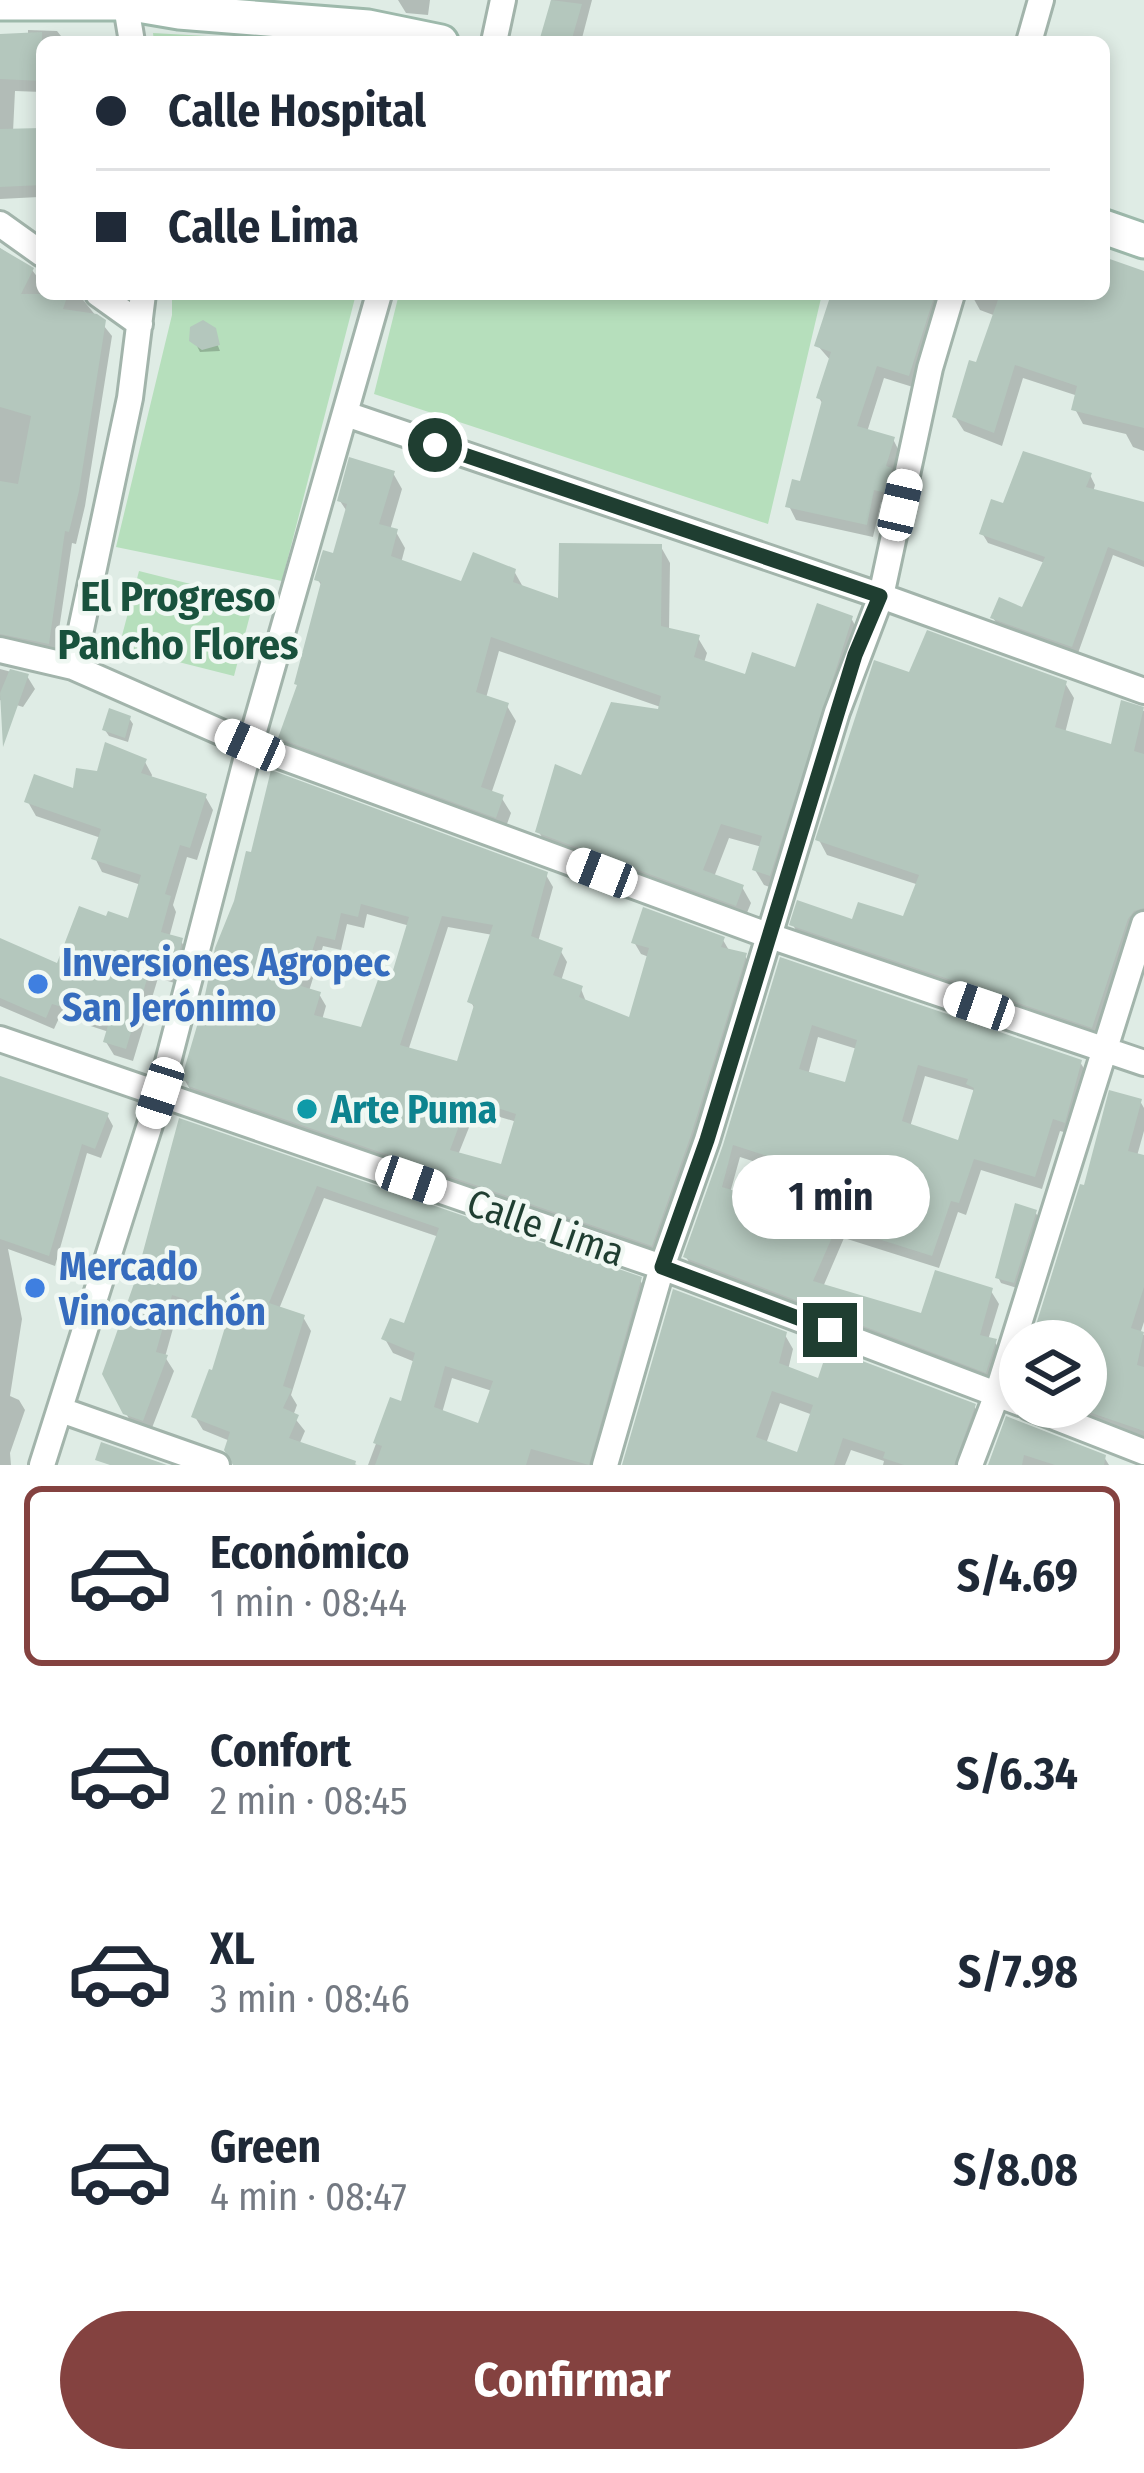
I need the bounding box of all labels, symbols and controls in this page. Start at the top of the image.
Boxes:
text: Calle Hospital [168,84,426,138]
text: Calle Lima [168,200,359,254]
route start [408,418,462,472]
car [874,466,926,544]
district label: El Progreso Pancho Flores [58,572,298,670]
car [210,714,290,776]
car [562,843,642,903]
place label: Inversiones Agropec San Jerónimo [62,940,390,1031]
marker: Inversiones Agropec San Jerónimo [25,971,51,997]
car [939,977,1019,1035]
car [132,1053,188,1133]
place label: Arte Puma [330,1087,497,1133]
marker: Arte Puma [294,1096,320,1122]
car [371,1151,451,1209]
callout: 1 min [731,1156,929,1240]
text: 1 min [789,1174,873,1220]
street label: Calle Lima [461,1180,630,1276]
place label: Mercado Vinocanchón [58,1244,266,1335]
marker: Mercado Vinocanchón [22,1275,48,1301]
route end [803,1303,857,1357]
map controls [999,1320,1107,1428]
button: layers [999,1320,1107,1428]
icon: car [66,1522,174,1630]
text: Económico [210,1526,410,1580]
text: S/4.69 [957,1549,1078,1603]
text: 1 min · 08:44 [210,1580,407,1626]
icon: car [66,1720,174,1828]
text: Confort [210,1724,351,1778]
text: S/6.34 [956,1747,1078,1801]
text: 2 min · 08:45 [210,1778,408,1824]
icon: car [66,1918,174,2026]
text: XL [210,1922,255,1976]
text: S/7.98 [958,1945,1078,1999]
text: 3 min · 08:46 [210,1976,410,2022]
icon: car [66,2116,174,2224]
text: Green [210,2120,321,2174]
text: S/8.08 [953,2143,1078,2197]
text: 4 min · 08:47 [210,2174,407,2220]
button: Confirmar [60,2311,1084,2449]

